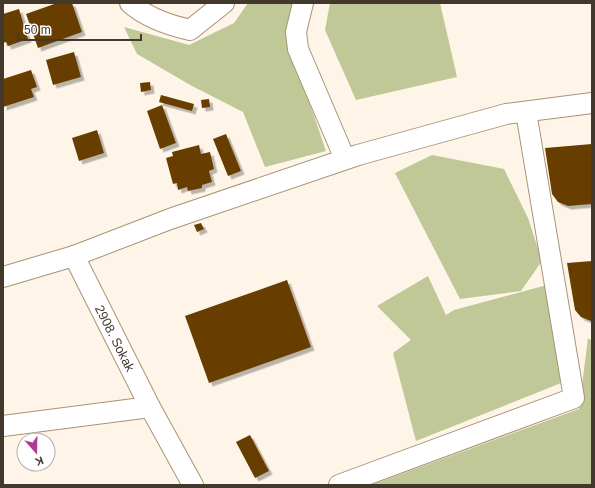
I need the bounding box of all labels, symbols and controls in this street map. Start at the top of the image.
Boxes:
scale bar [18,16,141,42]
text: 50 m [24,23,51,37]
street label: 2908. Sokak [92,302,139,374]
north arrow [16,432,56,472]
text: K [34,454,45,468]

